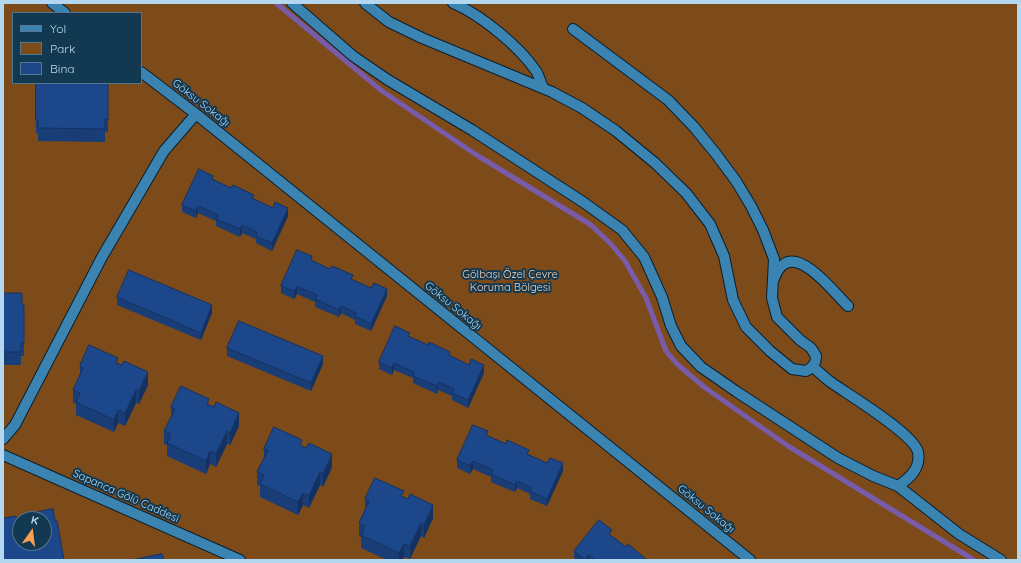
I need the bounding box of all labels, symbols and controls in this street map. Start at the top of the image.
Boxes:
legend [12,12,142,84]
text: Yol [50,21,66,36]
text: Park [50,41,75,56]
text: Bina [50,61,75,76]
street label: Göksu Sokağı [170,77,232,129]
park label: Gölbaşı Özel Çevre Koruma Bölgesi [462,268,558,294]
street label: Göksu Sokağı [422,279,484,333]
street label: Sapanca Gölü Caddesi [71,467,181,525]
street label: Göksu Sokağı [675,482,737,536]
north arrow [12,511,52,551]
text: K [29,513,40,528]

